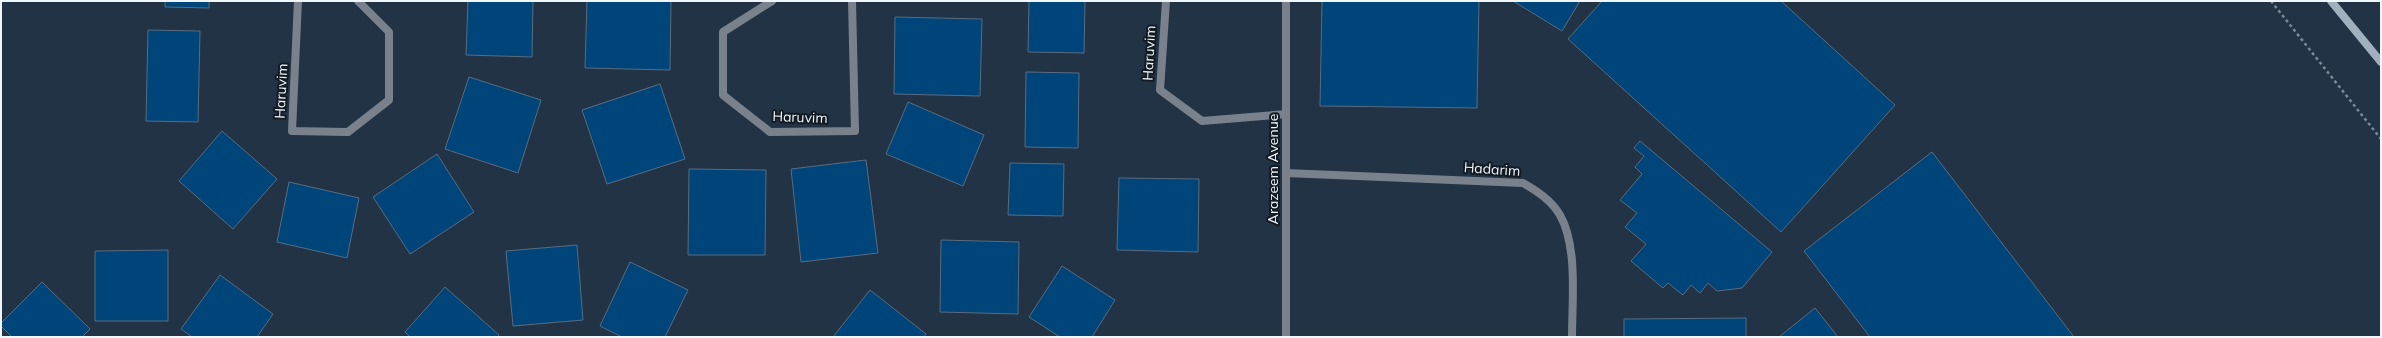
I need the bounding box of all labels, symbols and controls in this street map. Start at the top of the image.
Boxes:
street label: Haruvim [1139,25,1159,81]
street label: Haruvim [271,63,291,119]
street label: Haruvim [772,107,828,127]
street label: Arazeem Avenue [1264,114,1282,224]
street label: Hadarim [1463,158,1521,180]

